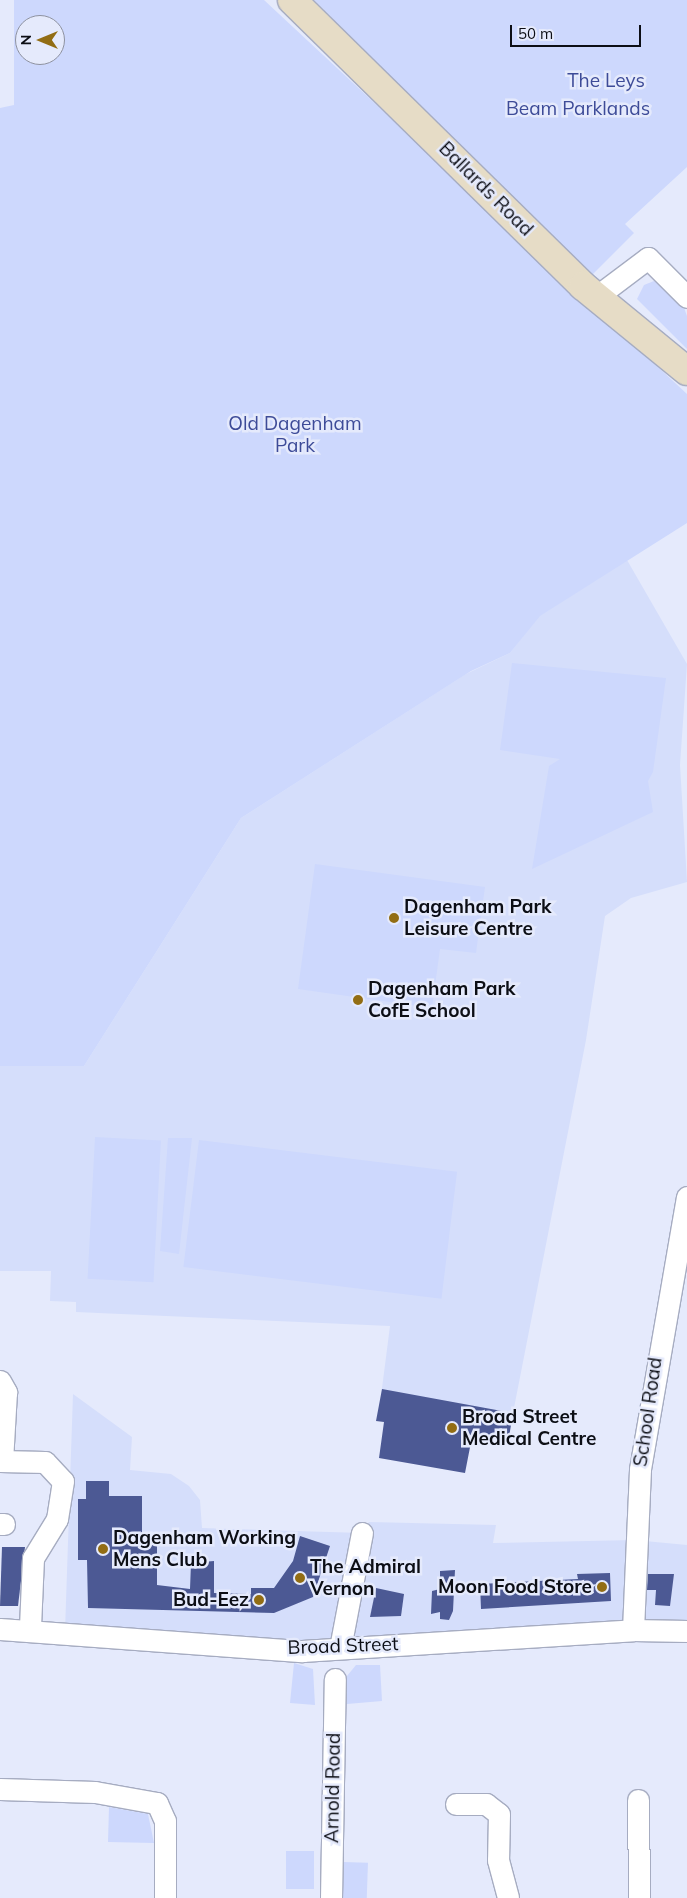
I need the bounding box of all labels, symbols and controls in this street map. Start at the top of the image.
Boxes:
north arrow [15,15,65,65]
scale bar [512,15,643,47]
text: 50 m [518,24,553,43]
text: N [17,35,35,45]
park label: The Leys [567,70,645,92]
park label: Beam Parklands [506,98,650,120]
street label: Ballards Road [434,137,538,241]
park label: Old Dagenham Park [228,413,362,457]
place label: Dagenham Park Leisure Centre [404,896,551,940]
marker: Dagenham Park Leisure Centre [388,912,400,924]
place label: Dagenham Park CofE School [368,978,515,1022]
marker: Dagenham Park CofE School [352,994,364,1006]
street label: School Road [629,1356,667,1468]
place label: Broad Street Medical Centre [462,1406,596,1450]
marker: Broad Street Medical Centre [446,1422,458,1434]
place label: Dagenham Working Mens Club [113,1527,296,1571]
marker: Dagenham Working Mens Club [97,1543,109,1555]
place label: The Admiral Vernon [310,1556,421,1600]
marker: The Admiral Vernon [294,1572,306,1584]
place label: Moon Food Store [438,1576,592,1598]
marker: Moon Food Store [596,1581,608,1593]
place label: Bud-Eez [173,1589,249,1611]
marker: Bud-Eez [253,1594,265,1606]
street label: Broad Street [287,1633,399,1659]
street label: Arnold Road [321,1733,345,1843]

